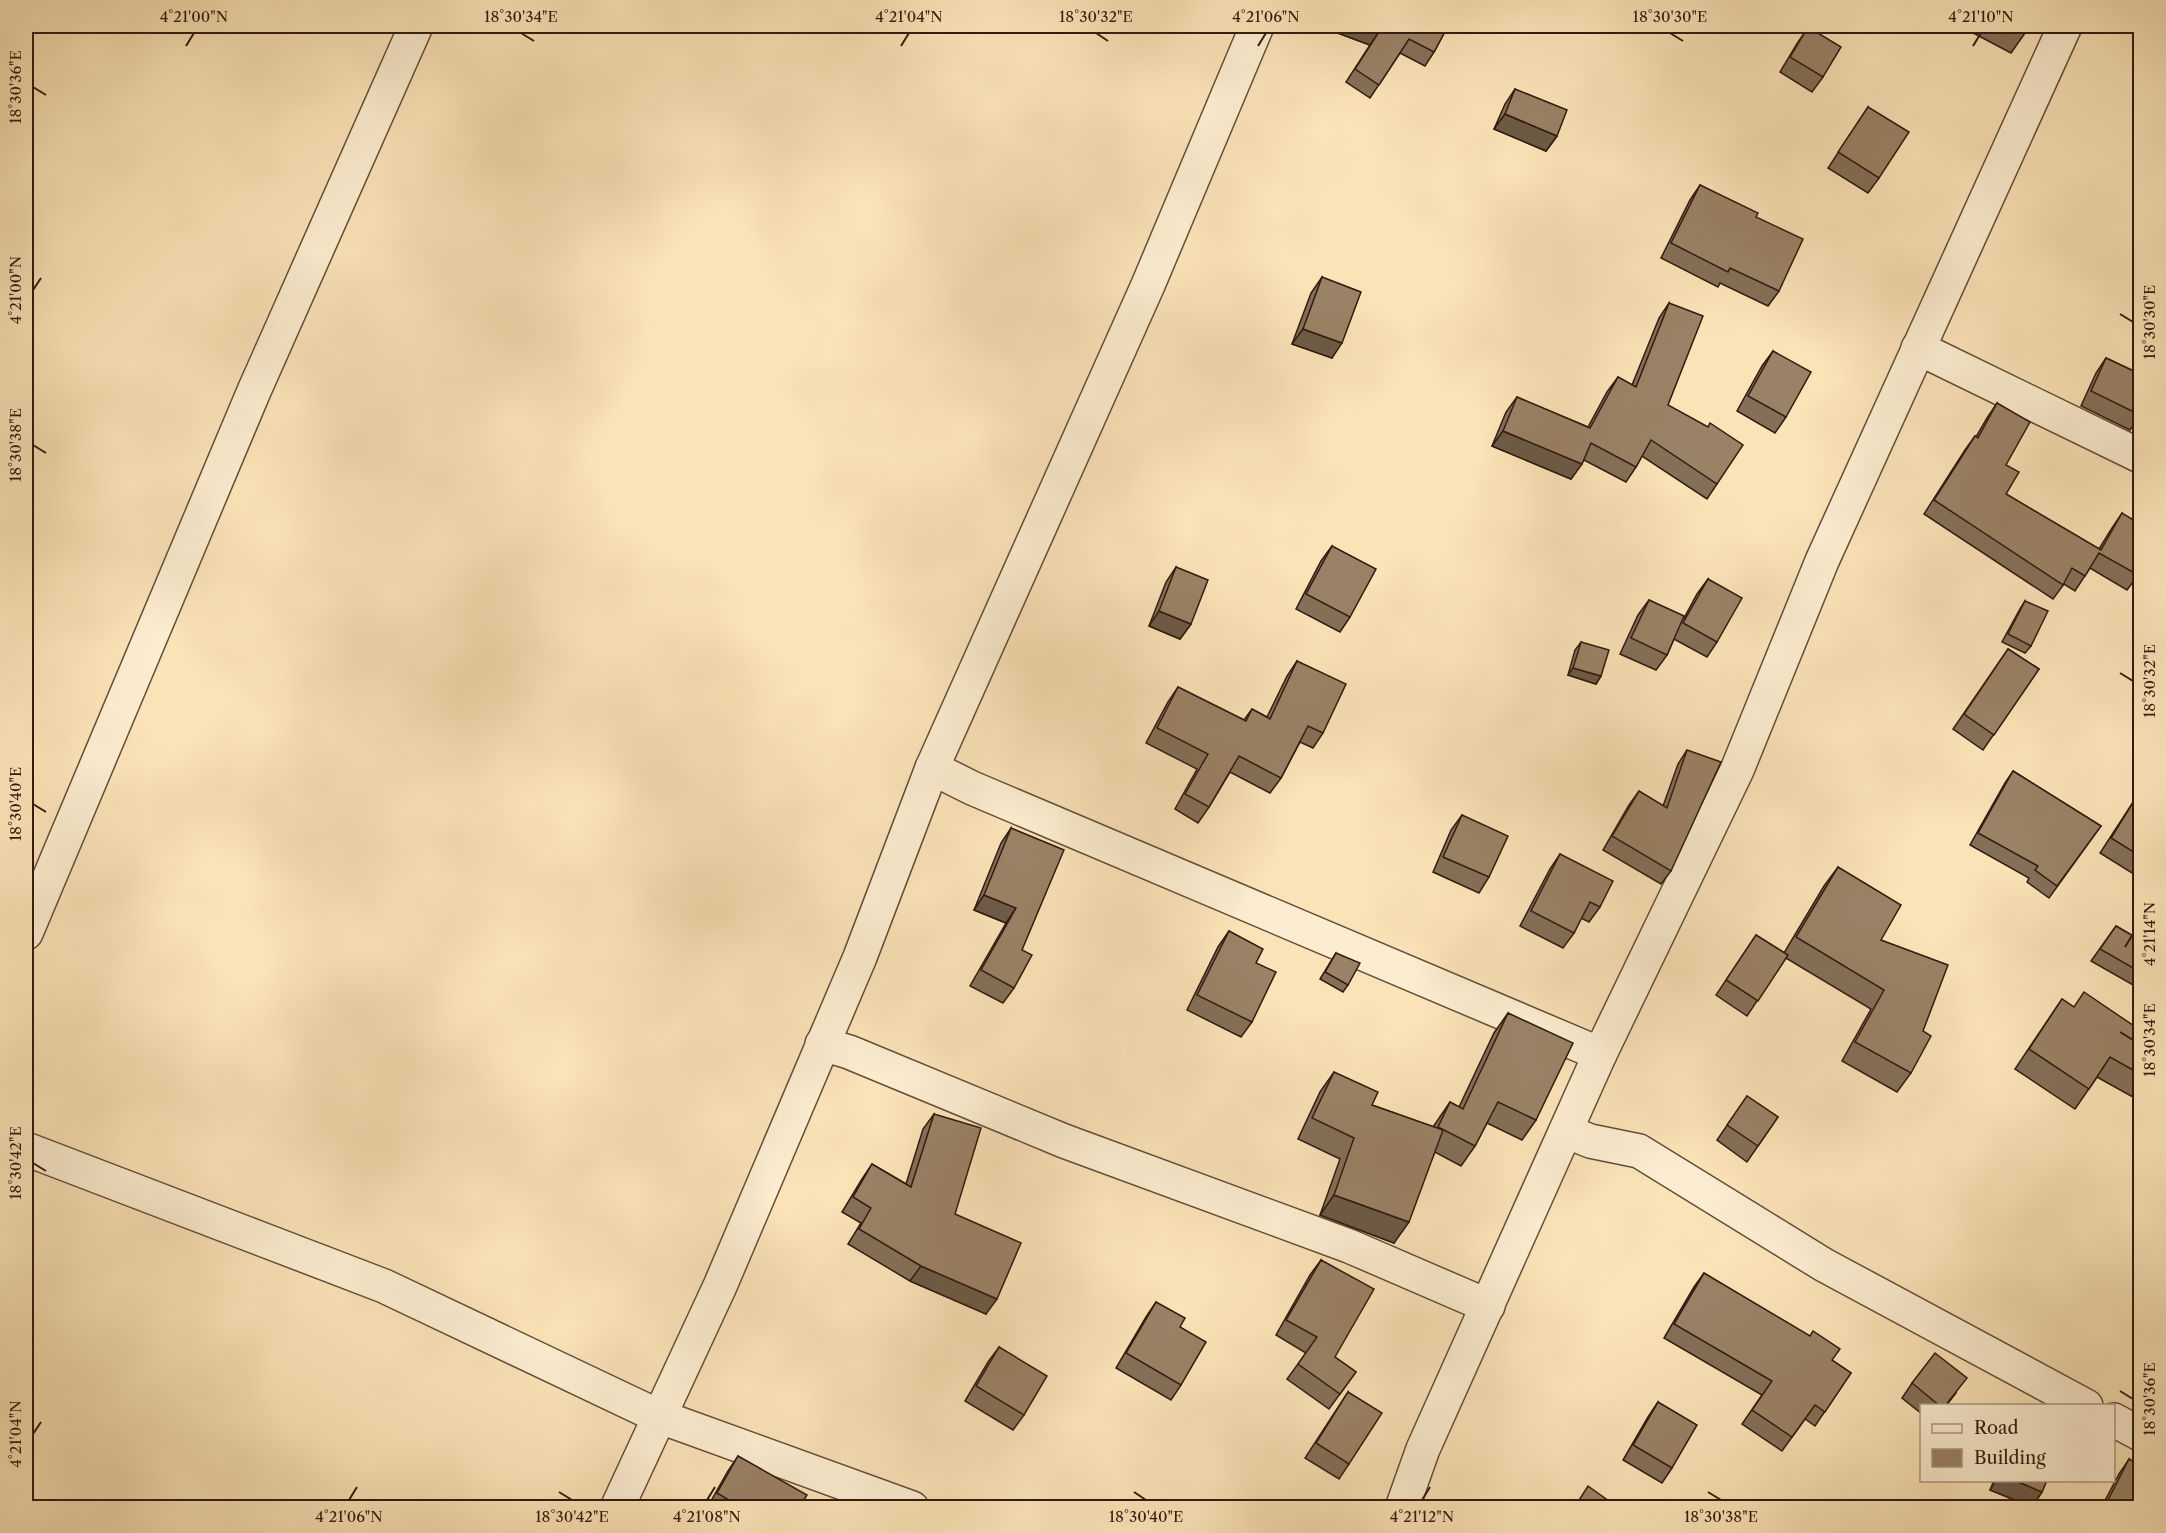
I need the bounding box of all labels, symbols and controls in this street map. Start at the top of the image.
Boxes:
text: 4°21'00"N [160,7,228,26]
text: 18°30'34"E [484,7,558,26]
text: 4°21'04"N [875,7,943,26]
text: 18°30'32"E [1059,7,1133,26]
text: 4°21'06"N [1232,7,1300,26]
text: 18°30'30"E [1633,7,1707,26]
text: 4°21'10"N [1948,7,2014,26]
text: 18°30'36"E [6,50,25,124]
text: 4°21'00"N [6,256,25,324]
text: 18°30'30"E [2140,285,2159,359]
text: 18°30'38"E [6,408,25,482]
text: 18°30'32"E [2140,644,2159,718]
text: 18°30'40"E [6,767,25,841]
text: 4°21'14"N [2140,902,2159,966]
text: 18°30'34"E [2140,1003,2159,1077]
text: 18°30'42"E [6,1126,25,1200]
text: 18°30'36"E [2140,1362,2159,1436]
text: 4°21'04"N [6,1400,25,1468]
legend [1920,1404,2115,1482]
text: Road [1974,1417,2019,1439]
text: Building [1974,1447,2046,1469]
text: 4°21'06"N [315,1507,383,1526]
text: 18°30'42"E [535,1507,609,1526]
text: 4°21'08"N [673,1507,741,1526]
text: 18°30'40"E [1109,1507,1183,1526]
text: 4°21'12"N [1390,1507,1454,1526]
text: 18°30'38"E [1684,1507,1758,1526]

